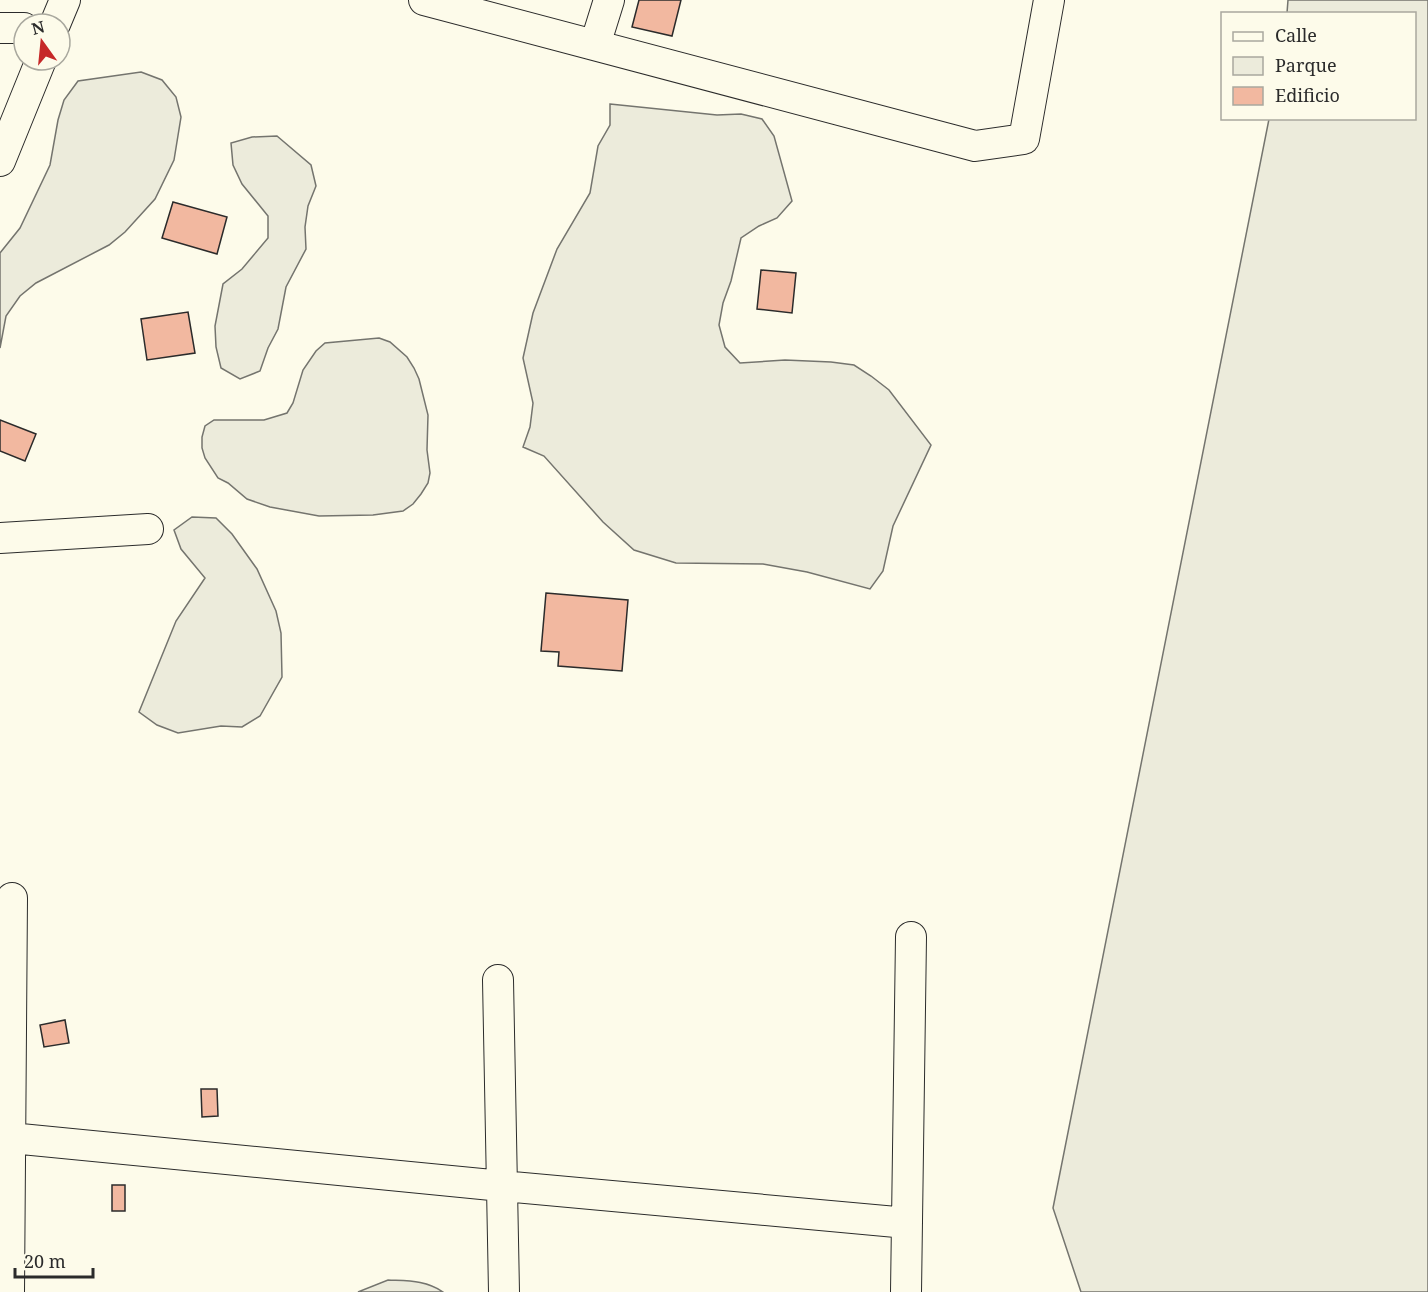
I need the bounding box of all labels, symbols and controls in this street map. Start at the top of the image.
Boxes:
north arrow [12,12,72,72]
legend [1221,12,1416,120]
text: N [29,15,47,40]
text: Calle [1275,23,1317,47]
text: Parque [1275,53,1337,77]
text: Edificio [1275,83,1340,107]
scale bar [15,1241,93,1279]
text: 20 m [24,1249,66,1273]

